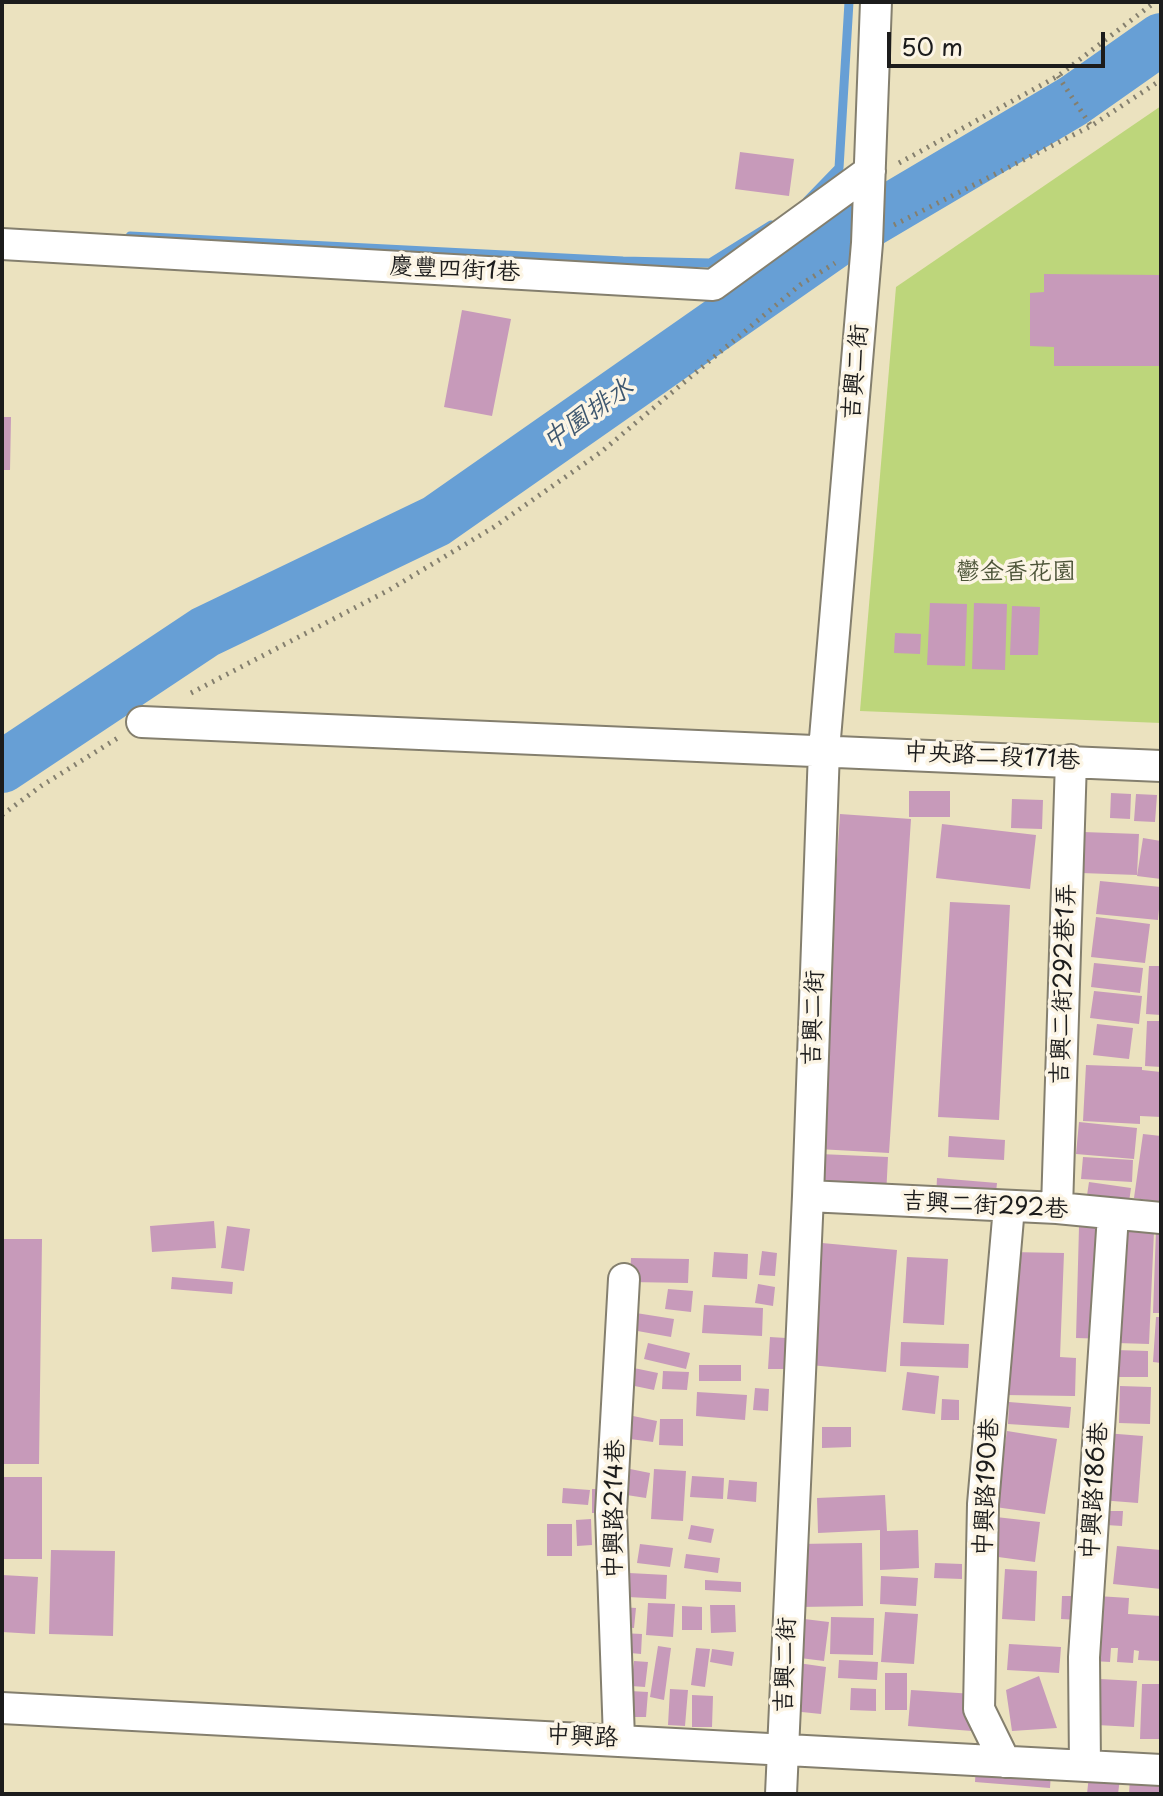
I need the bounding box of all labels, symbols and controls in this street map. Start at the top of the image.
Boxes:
scale bar [891,16,1109,66]
text: 50 m [901,28,963,64]
street label: 慶豐四街1巷 [389,252,521,288]
street label: 吉興二街 [837,323,875,421]
water label: 中園排水 [536,372,640,458]
park label: 鬱金香花園 [956,558,1076,586]
street label: 中央路二段171巷 [903,738,1081,776]
street label: 吉興二街292巷1弄 [1046,883,1082,1085]
street label: 吉興二街 [798,970,830,1066]
street label: 吉興二街292巷 [901,1187,1069,1225]
street label: 中興路190巷 [969,1417,1005,1557]
street label: 中興路186巷 [1076,1421,1114,1561]
street label: 中興路214巷 [599,1439,631,1579]
street label: 吉興二街 [770,1617,802,1713]
street label: 中興路 [545,1721,619,1753]

